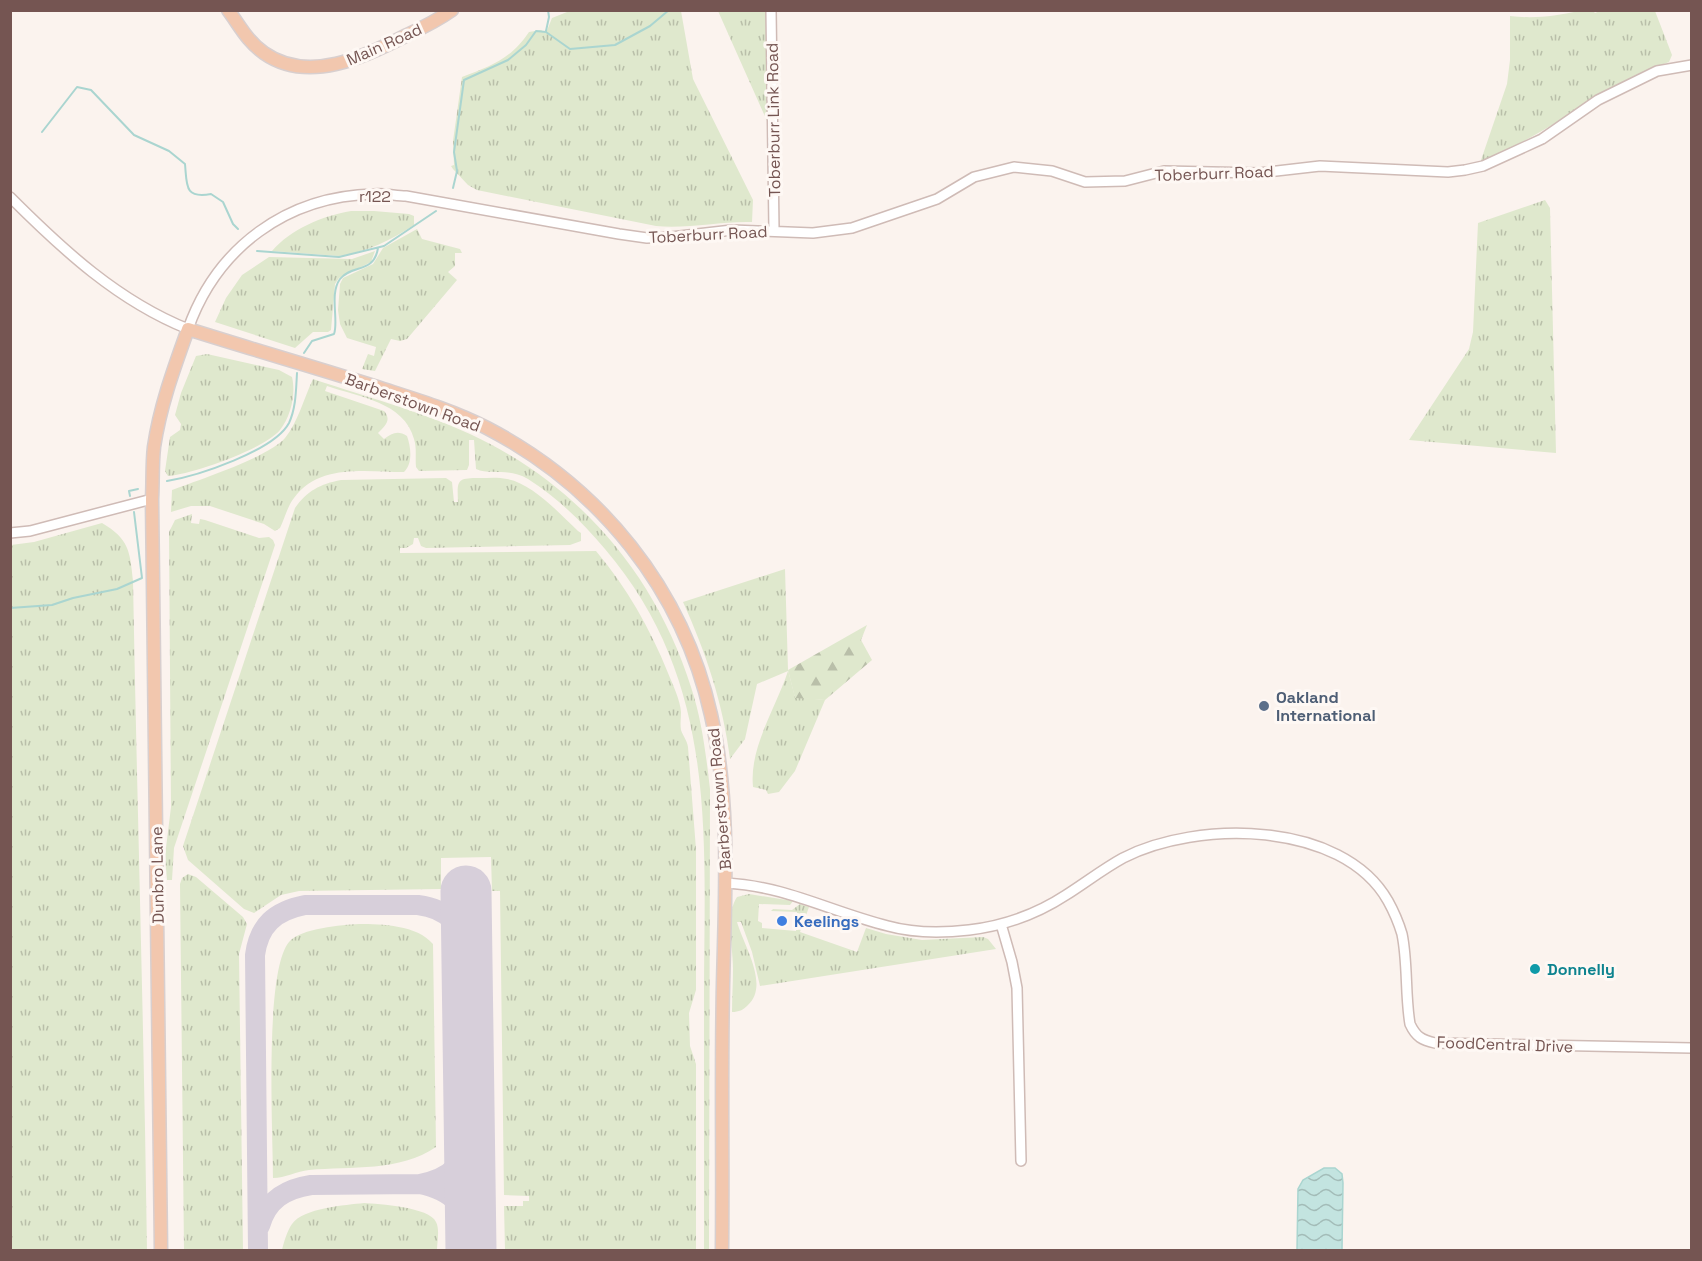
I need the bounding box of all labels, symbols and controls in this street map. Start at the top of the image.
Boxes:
street label: Main Road [343,19,425,70]
street label: Toberburr Link Road [762,43,785,197]
street label: Toberburr Road [1154,161,1274,186]
street label: r122 [359,186,391,207]
street label: Toberburr Road [648,221,768,248]
street label: Barberstown Road [342,368,483,437]
place label: Oakland International [1276,687,1376,726]
marker: Oakland International [1257,699,1271,713]
street label: Barberstown Road [703,727,736,871]
street label: Dunbro Lane [146,826,169,924]
place label: Keelings [794,911,859,932]
marker: Keelings [775,914,789,928]
place label: Donnelly [1547,959,1615,980]
marker: Donnelly [1528,962,1542,976]
street label: FoodCentral Drive [1436,1032,1574,1057]

